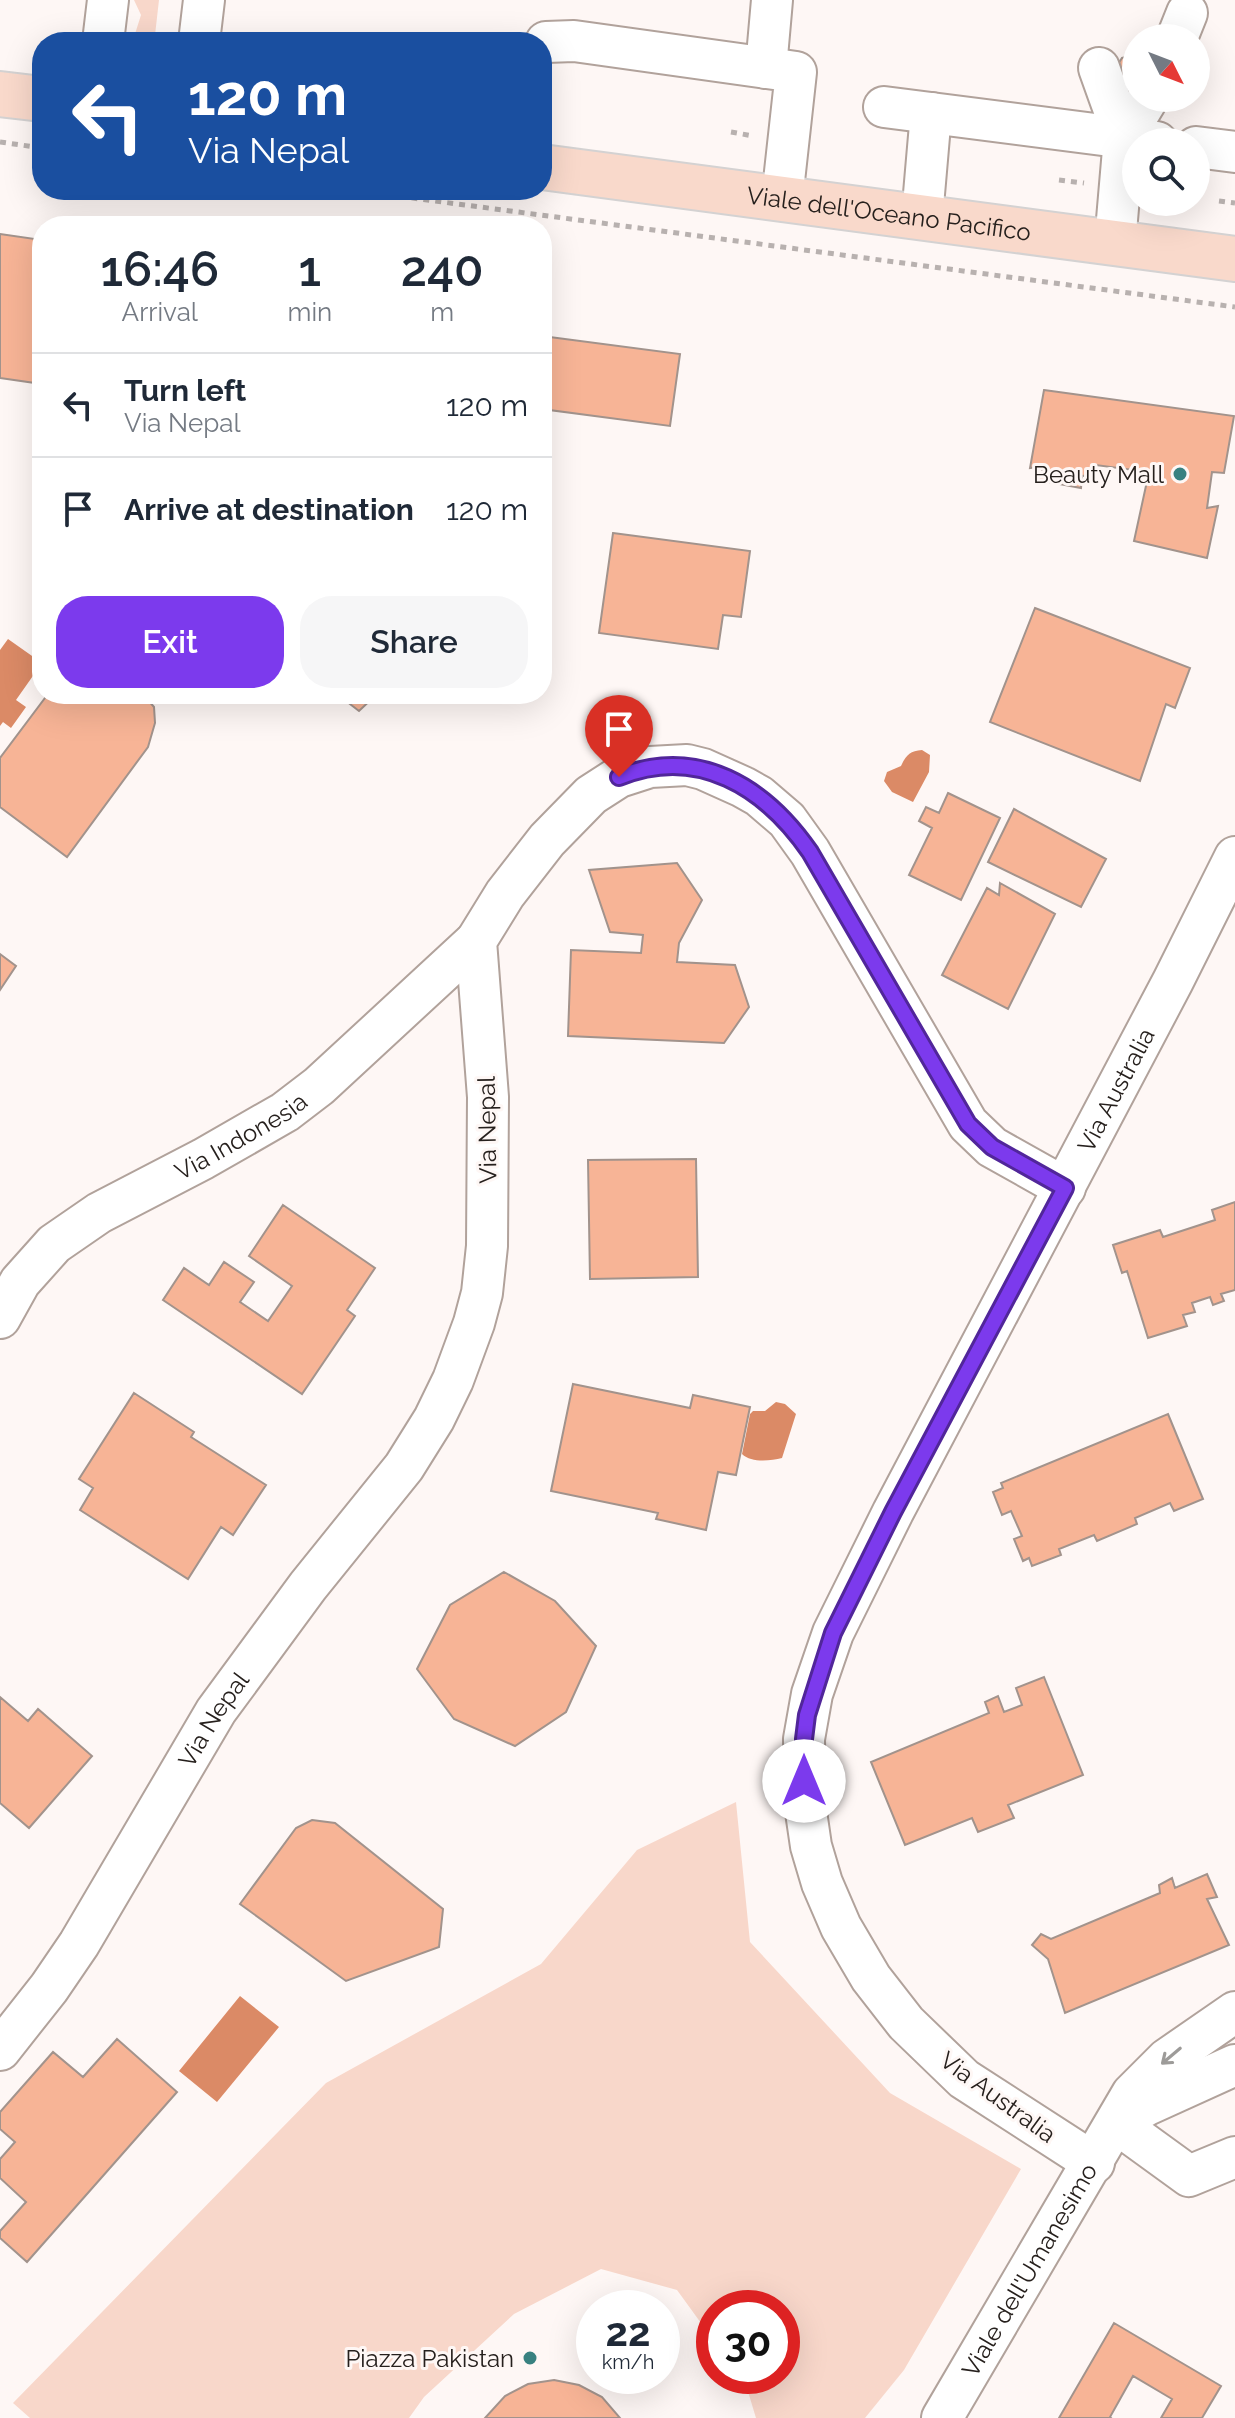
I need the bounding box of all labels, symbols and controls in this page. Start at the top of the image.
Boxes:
north arrow [1122,24,1210,112]
map controls [1122,24,1210,216]
text: 120 m [188,62,347,128]
icon: left [56,64,160,168]
button: search [1122,128,1210,216]
text: Via Nepal [188,129,349,171]
street label: Viale dell'Oceano Pacifico [745,180,1033,246]
text: 16:46 [100,241,219,297]
text: 1 [299,241,321,297]
text: 240 [401,241,484,297]
text: Arrival [122,297,198,327]
text: min [288,297,332,327]
text: m [430,297,454,327]
text: Turn left [124,373,246,408]
icon: left [56,383,100,427]
text: 120 m [446,388,528,423]
text: Via Nepal [124,408,241,438]
place label: Beauty Mall [1033,460,1164,489]
marker: Beauty Mall [1171,465,1189,483]
icon: arrive [56,487,100,531]
text: Arrive at destination [124,492,414,527]
text: 120 m [446,492,528,527]
button: Exit [56,596,284,688]
button: Share [300,596,528,688]
pin [585,695,653,777]
icon: arrive [597,707,641,751]
street label: Via Australia [1071,1023,1160,1157]
street label: Via Nepal [472,1076,502,1184]
street label: Via Indonesia [170,1086,312,1186]
street label: Via Nepal [172,1666,255,1772]
position arrow [762,1739,846,1823]
street label: Via Australia [934,2045,1062,2149]
one-way arrow [1161,2047,1182,2065]
street label: Viale dell'Umanesimo [955,2158,1103,2381]
speed limit sign: 30 [696,2290,800,2394]
text: 22 [605,2308,651,2355]
place label: Piazza Pakistan [345,2344,514,2373]
marker: Piazza Pakistan [521,2349,539,2367]
text: km/h [602,2350,654,2374]

